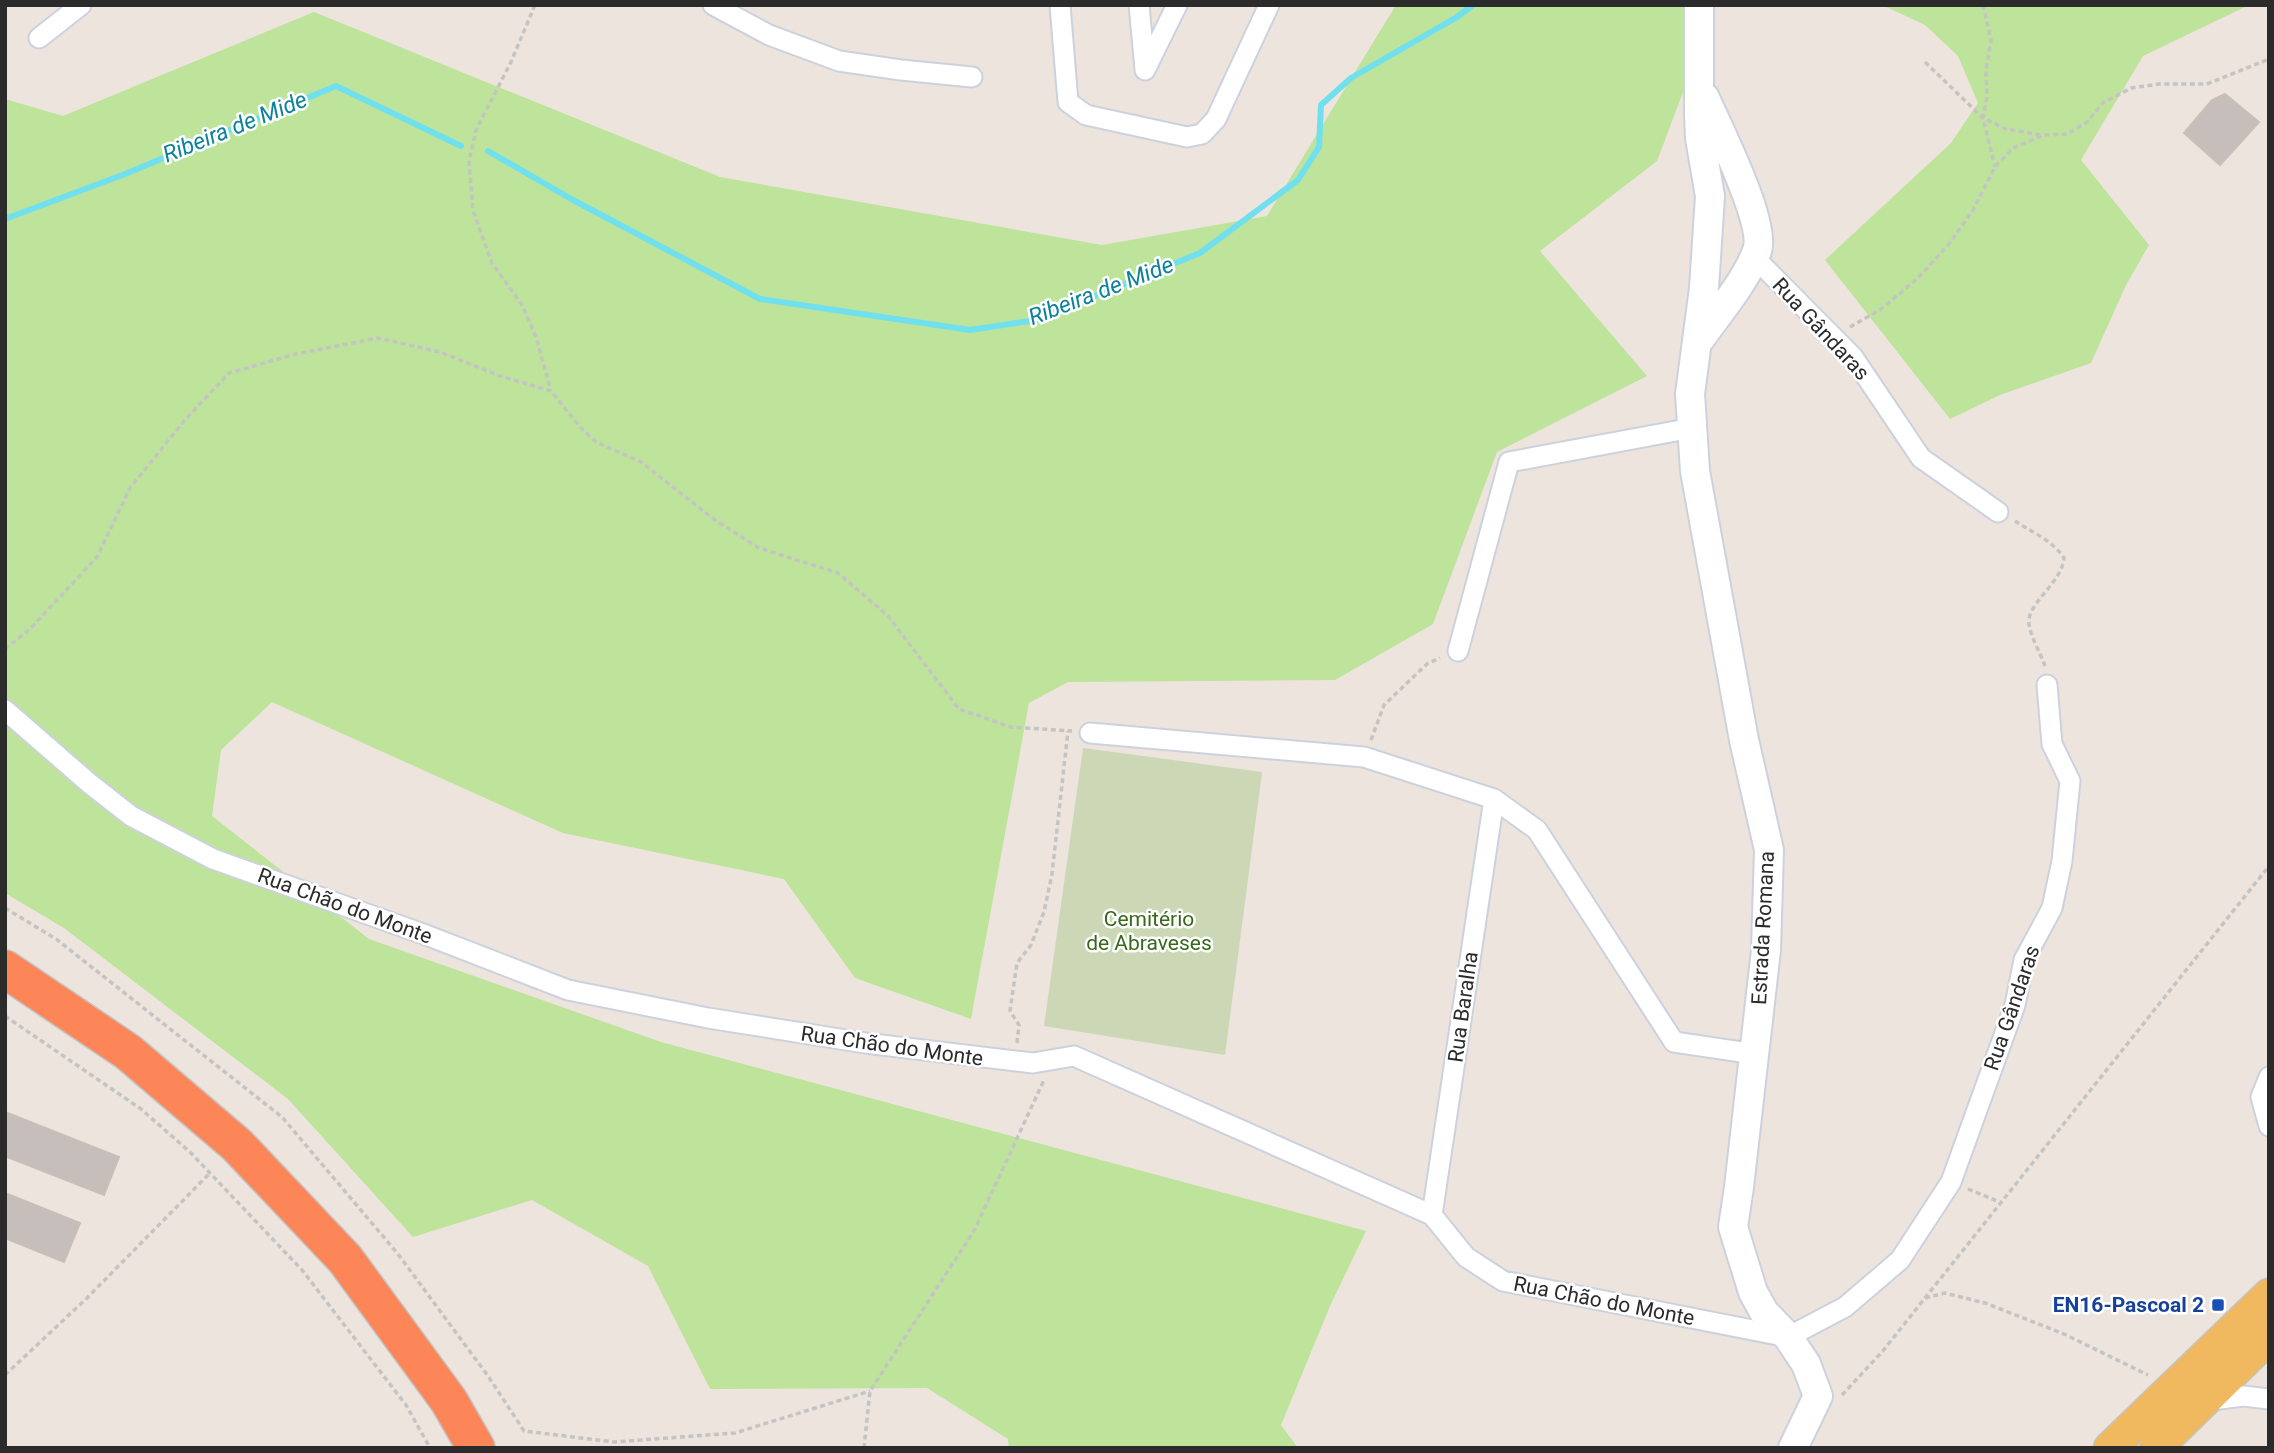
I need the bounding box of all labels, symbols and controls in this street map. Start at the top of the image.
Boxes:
water label: Ribeira de Mide [159,86,311,168]
water label: Ribeira de Mide [1025,251,1178,331]
street label: Rua Gândaras [1768,273,1874,385]
street label: Estrada Romana [1747,850,1779,1006]
street label: Rua Chão do Monte [254,863,436,949]
park label: Cemitério de Abraveses [1086,907,1212,955]
street label: Rua Gândaras [1979,942,2045,1074]
street label: Rua Baralha [1443,950,1483,1064]
street label: Rua Chão do Monte [799,1021,985,1071]
street label: Rua Chão do Monte [1511,1272,1697,1330]
place label: EN16-Pascoal 2 [2053,1293,2204,1317]
marker: EN16-Pascoal 2 [2210,1297,2226,1313]

